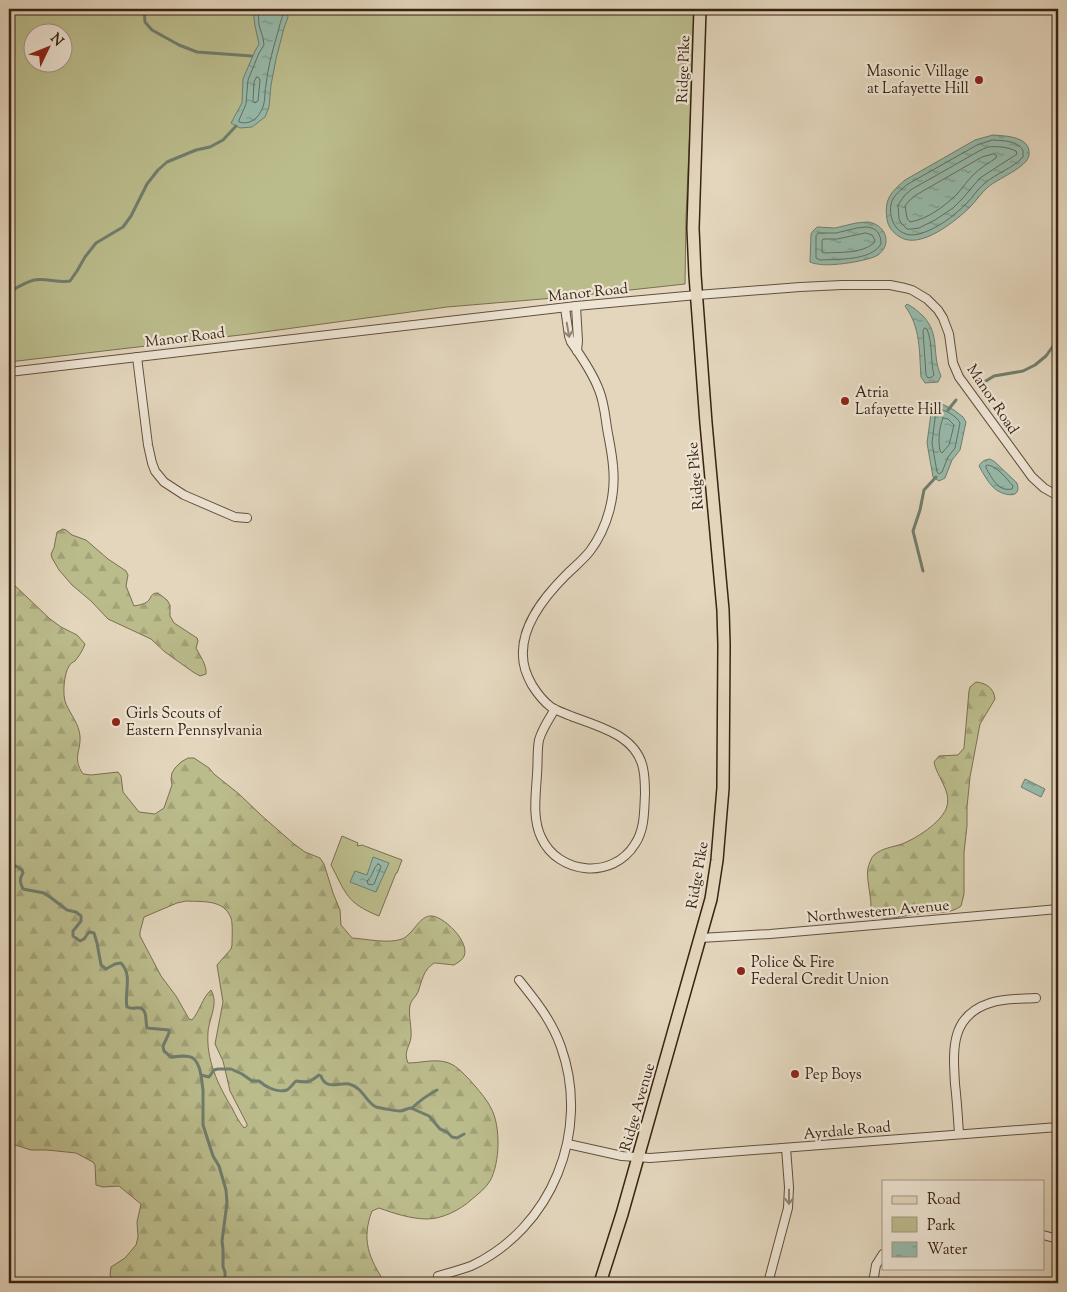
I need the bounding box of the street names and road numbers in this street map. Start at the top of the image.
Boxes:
street label: Ridge Pike [673,35,696,103]
street label: Manor Road [547,279,630,308]
street label: Manor Road [144,323,227,354]
street label: Manor Road [961,361,1023,439]
street label: Ridge Pike [683,441,710,511]
street label: Ridge Pike [682,840,715,911]
street label: Northwestern Avenue [806,896,950,929]
street label: Ridge Avenue [616,1061,661,1154]
street label: Ayrdale Road [802,1117,892,1146]

